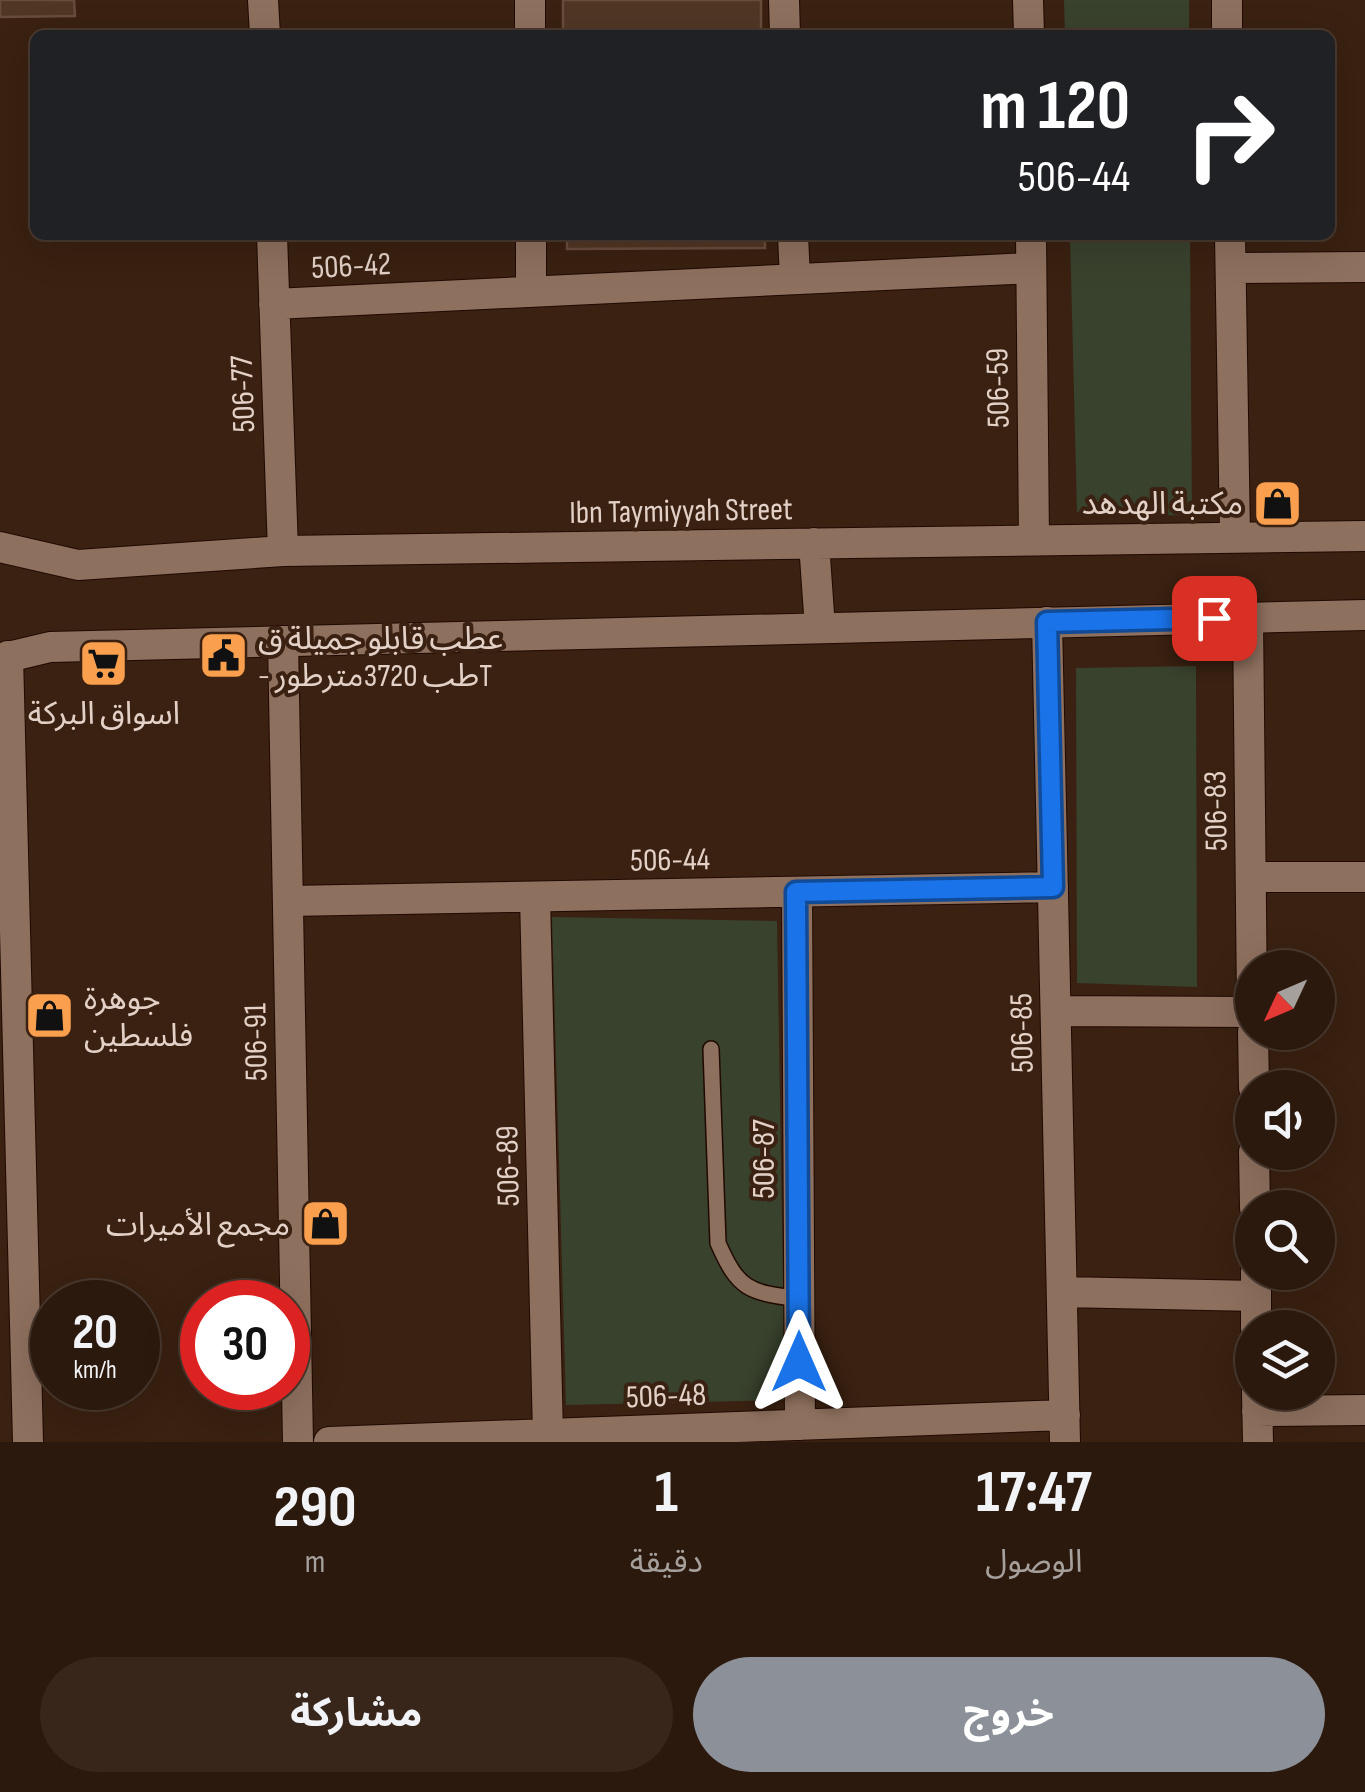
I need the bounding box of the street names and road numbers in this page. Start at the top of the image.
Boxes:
street label: 506-42 [310,245,392,288]
street label: 506-59 [978,348,1019,428]
street label: 506-77 [223,354,264,433]
street label: Ibn Taymiyyah Street [569,490,793,533]
street label: 506-83 [1196,770,1237,851]
street label: 506-44 [630,840,710,881]
street label: 506-85 [1002,993,1043,1073]
street label: 506-91 [236,1002,277,1081]
street label: 506-87 [745,1119,784,1199]
street label: 506-89 [488,1125,529,1207]
street label: 506-48 [625,1376,707,1417]

